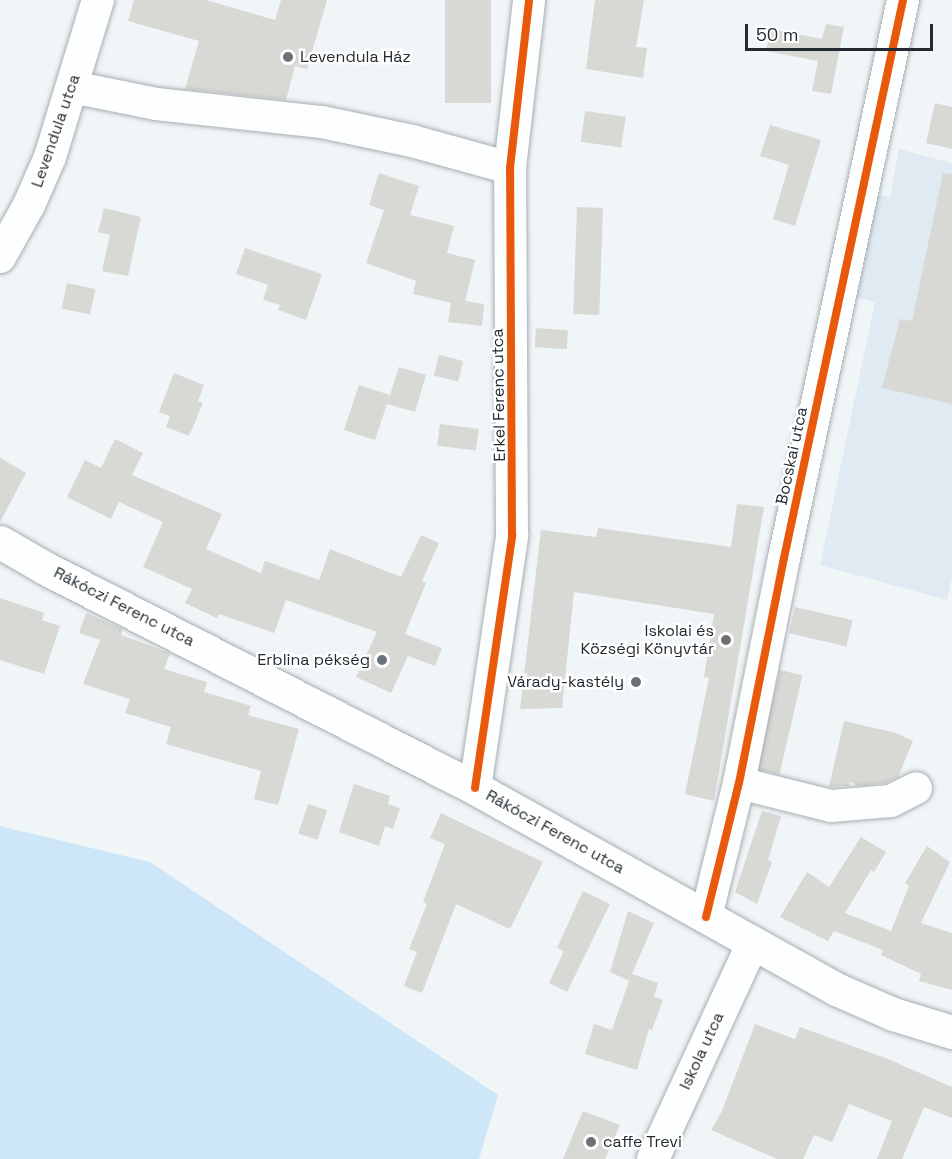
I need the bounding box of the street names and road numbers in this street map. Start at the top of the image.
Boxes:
street label: Levendula utca [28,72,84,190]
street label: Erkel Ferenc utca [488,328,510,462]
street label: Bocskai utca [772,405,812,507]
street label: Rákóczi Ferenc utca [50,563,198,651]
street label: Rákóczi Ferenc utca [482,786,628,878]
street label: Iskola utca [676,1009,728,1093]

